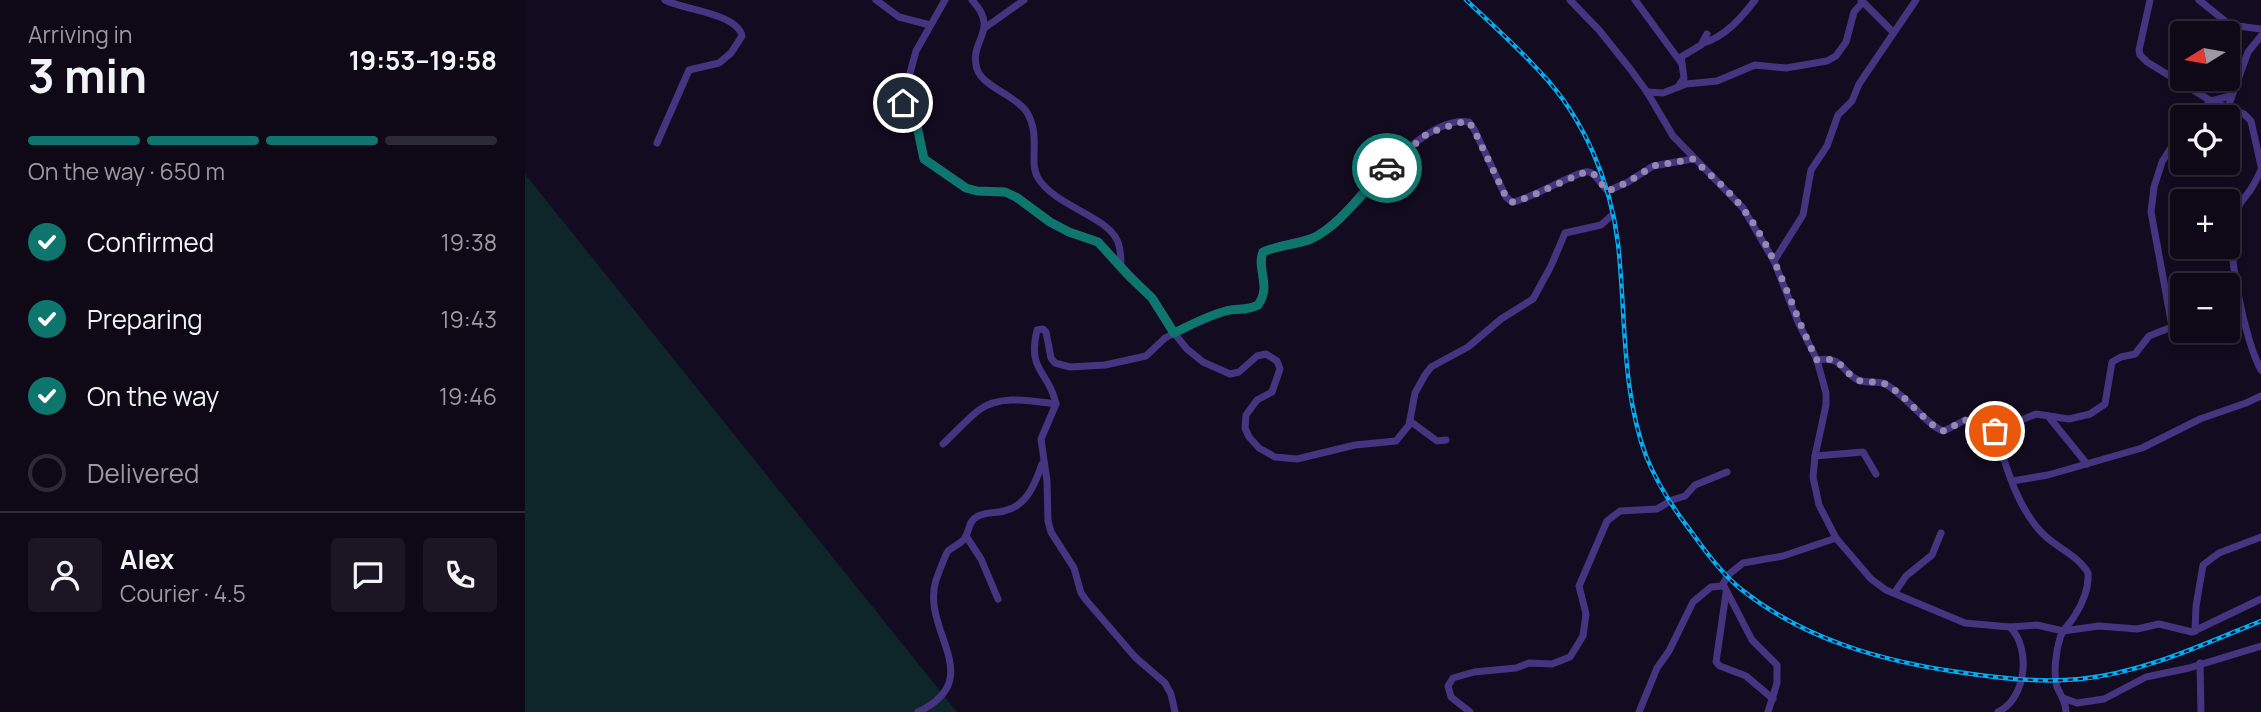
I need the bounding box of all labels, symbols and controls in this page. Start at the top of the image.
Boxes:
text: Arriving in [28,18,133,50]
north arrow [2170,21,2240,91]
map controls [2170,21,2240,343]
text: 19:53–19:58 [349,42,497,78]
text: 3 min [28,44,147,107]
pin [873,73,933,133]
icon: home [884,84,922,122]
button: locate [2170,105,2240,175]
courier [1352,133,1422,203]
icon: car [1368,149,1406,187]
text: On the way · 650 m [28,155,225,187]
button: + [2170,189,2240,259]
icon: check [28,223,66,261]
text: Confirmed [87,224,214,260]
text: 19:38 [441,226,497,258]
button: − [2170,273,2240,343]
icon: check [28,300,66,338]
text: Preparing [87,301,203,337]
text: 19:43 [441,303,497,335]
icon: check [28,377,66,415]
text: On the way [87,378,219,414]
text: 19:46 [439,380,497,412]
pin [1965,401,2025,461]
icon: bag [1976,412,2014,450]
text: Delivered [87,455,199,491]
button: person [28,538,102,612]
button: chat [331,538,405,612]
button: phone [423,538,497,612]
text: Alex [120,541,174,577]
text: Courier · 4.5 [120,577,246,609]

